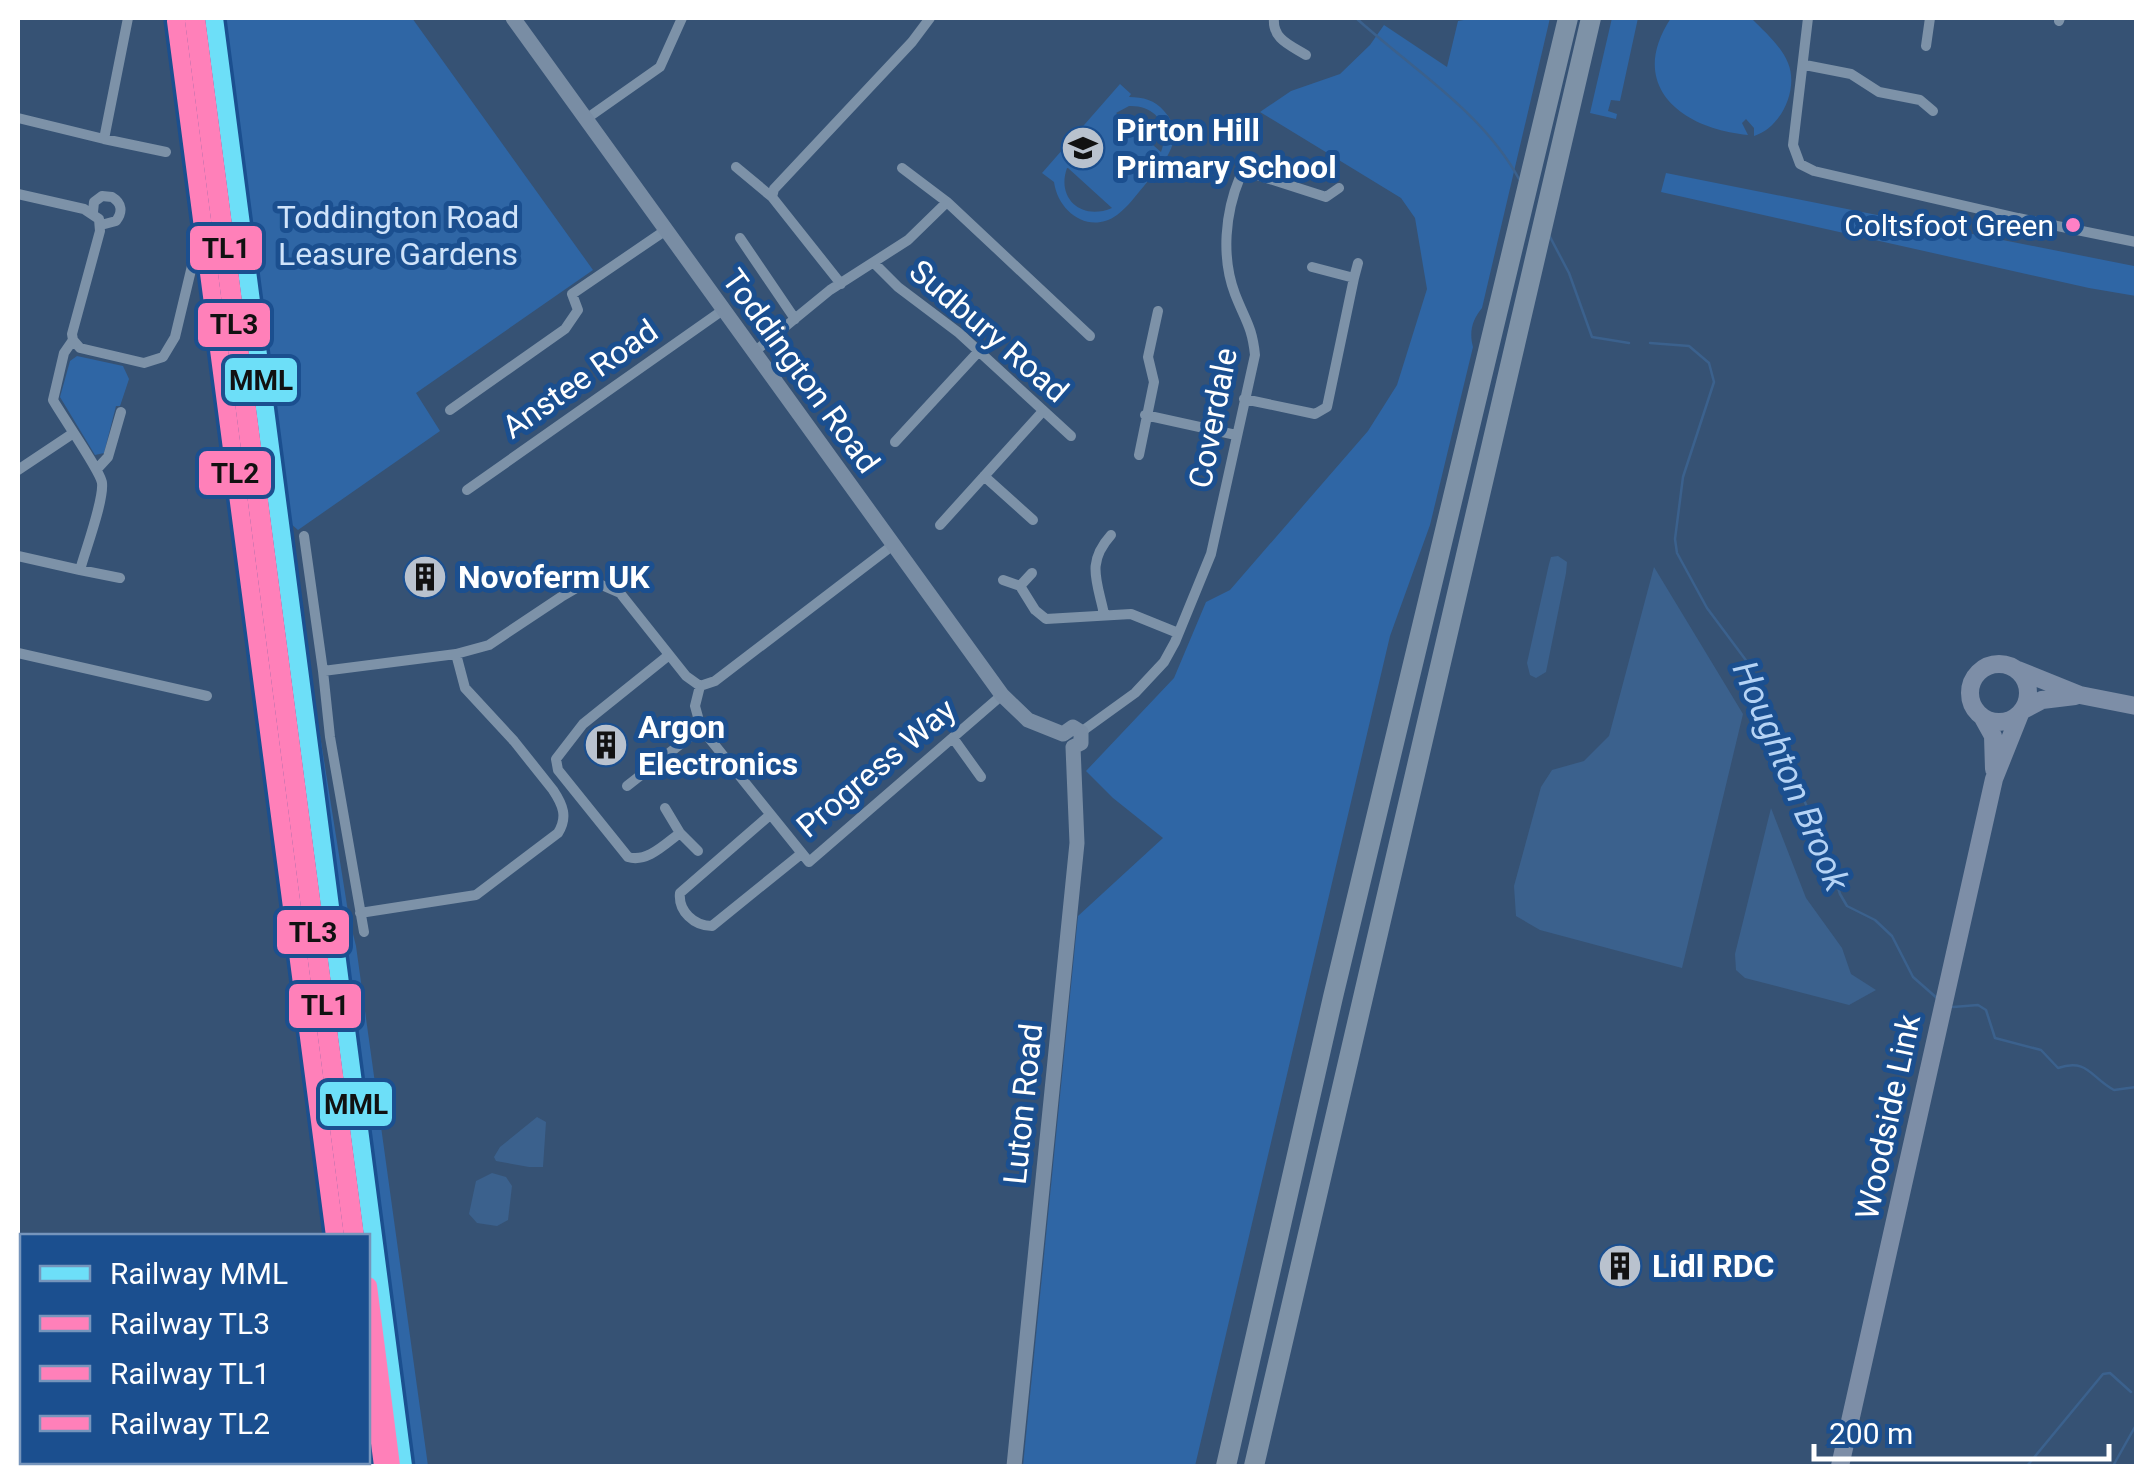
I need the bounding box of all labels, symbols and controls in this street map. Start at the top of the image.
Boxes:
place label: Pirton Hill Primary School [1116,111,1337,186]
school or university icon: Pirton Hill Primary School [1060,125,1106,171]
park label: Toddington Road Leasure Gardens [277,198,519,273]
place label: Coltsfoot Green [1844,208,2054,243]
marker: Coltsfoot Green [2063,215,2083,235]
line badge: TL1 [188,224,264,272]
text: TL1 [202,232,250,265]
street label: Sudbury Road [902,252,1076,410]
street label: Toddington Road [714,262,888,480]
line badge: TL3 [196,301,272,349]
text: TL3 [210,308,258,341]
street label: Anstee Road [495,312,665,446]
street label: Coverdale [1181,345,1245,491]
line badge: MML [223,356,299,404]
text: MML [229,364,293,397]
line badge: TL2 [197,449,273,497]
text: TL2 [211,457,259,490]
building icon: Novoferm UK [402,554,448,600]
place label: Novoferm UK [458,558,650,596]
water label: Houghton Brook [1724,655,1858,898]
street label: Progress Way [789,691,963,845]
place label: Argon Electronics [638,708,798,783]
building icon: Argon Electronics [583,722,629,768]
line badge: TL3 [275,908,351,956]
text: TL3 [289,916,337,949]
line badge: TL1 [287,982,363,1030]
text: TL1 [301,989,349,1022]
street label: Woodside Link [1848,1010,1928,1223]
street label: Luton Road [996,1022,1050,1186]
line badge: MML [318,1080,394,1128]
text: MML [324,1088,388,1121]
legend [20,1234,370,1464]
building icon: Lidl RDC [1597,1243,1643,1289]
place label: Lidl RDC [1652,1247,1774,1285]
text: Railway MML [110,1256,288,1291]
text: Railway TL3 [110,1306,270,1341]
text: Railway TL1 [110,1356,270,1391]
scale bar [1814,1399,2109,1461]
text: Railway TL2 [110,1406,270,1441]
text: 200 m [1829,1416,1913,1451]

